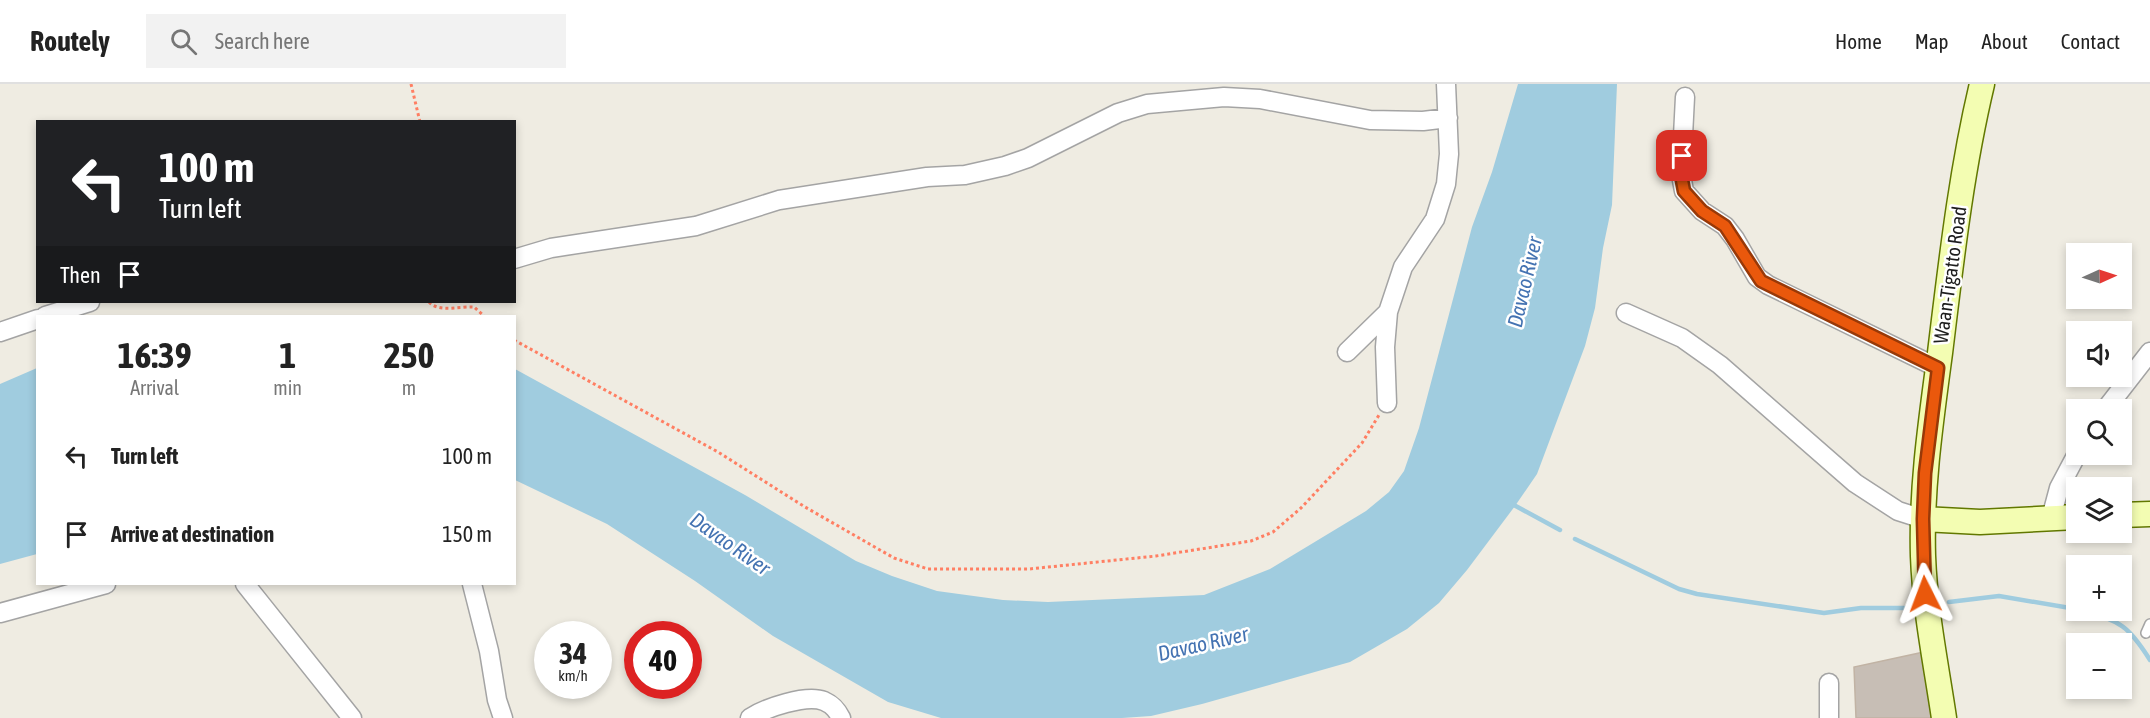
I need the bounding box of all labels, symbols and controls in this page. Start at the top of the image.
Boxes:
search box [146,14,566,68]
text: Routely [30,25,110,57]
icon: search [167,25,200,58]
text: Search here [215,28,310,54]
text: Home [1835,29,1882,53]
text: Map [1915,29,1949,53]
text: About [1982,29,2028,53]
text: Contact [2061,29,2120,53]
pin [1656,130,1707,181]
icon: arrive [1665,139,1698,172]
text: 100 m [159,143,254,191]
icon: left [60,144,138,222]
text: Turn left [159,193,242,224]
street label: Waan-Tigatto Road [1928,205,1971,345]
water label: Davao River [1502,233,1546,329]
north arrow [2066,243,2132,309]
map controls [2066,243,2132,699]
icon: arrive [113,258,146,291]
text: Then [60,262,101,288]
button: sound [2066,321,2132,387]
text: 16:39 [118,334,192,376]
text: 1 [279,334,296,376]
text: 250 [384,334,434,376]
text: Arrival [130,376,179,399]
text: min [273,376,302,399]
text: m [402,376,416,399]
button: search [2066,399,2132,465]
icon: left [60,440,93,473]
text: Turn left [111,443,178,469]
text: 100 m [442,443,492,469]
button: layers [2066,477,2132,543]
water label: Davao River [686,507,776,580]
icon: arrive [60,518,93,551]
text: Arrive at destination [111,521,274,547]
text: 150 m [442,521,492,547]
button: + [2066,555,2132,621]
position arrow [1893,562,1957,626]
speed limit sign: 40 [624,621,702,699]
water label: Davao River [1155,621,1251,665]
button: − [2066,633,2132,699]
text: 34 [559,636,587,670]
text: km/h [558,667,588,684]

